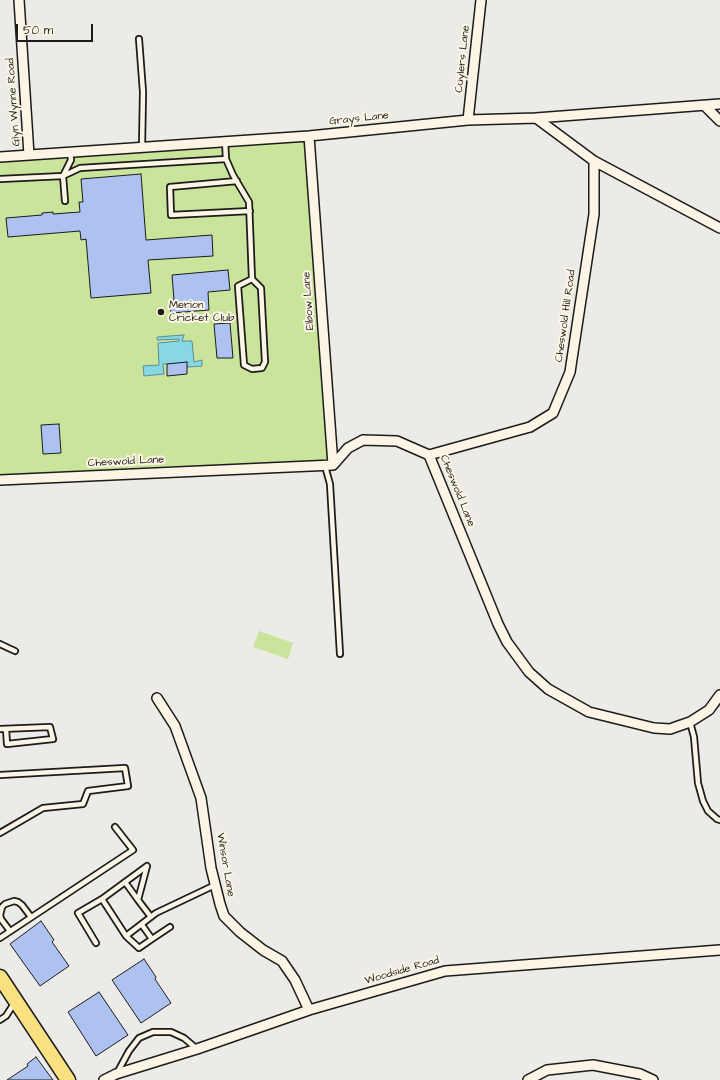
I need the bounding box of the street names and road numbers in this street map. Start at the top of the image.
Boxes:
street label: Cuylers Lane [453,25,473,93]
street label: Glyn Wynne Road [4,58,24,146]
street label: Grays Lane [329,109,389,129]
street label: Cheswold Hill Road [553,269,579,363]
street label: Elbow Lane [300,271,318,331]
street label: Cheswold Lane [88,453,164,471]
street label: Cheswold Lane [437,453,477,529]
street label: Winsor Lane [213,832,237,898]
street label: Woodside Road [363,954,441,988]

